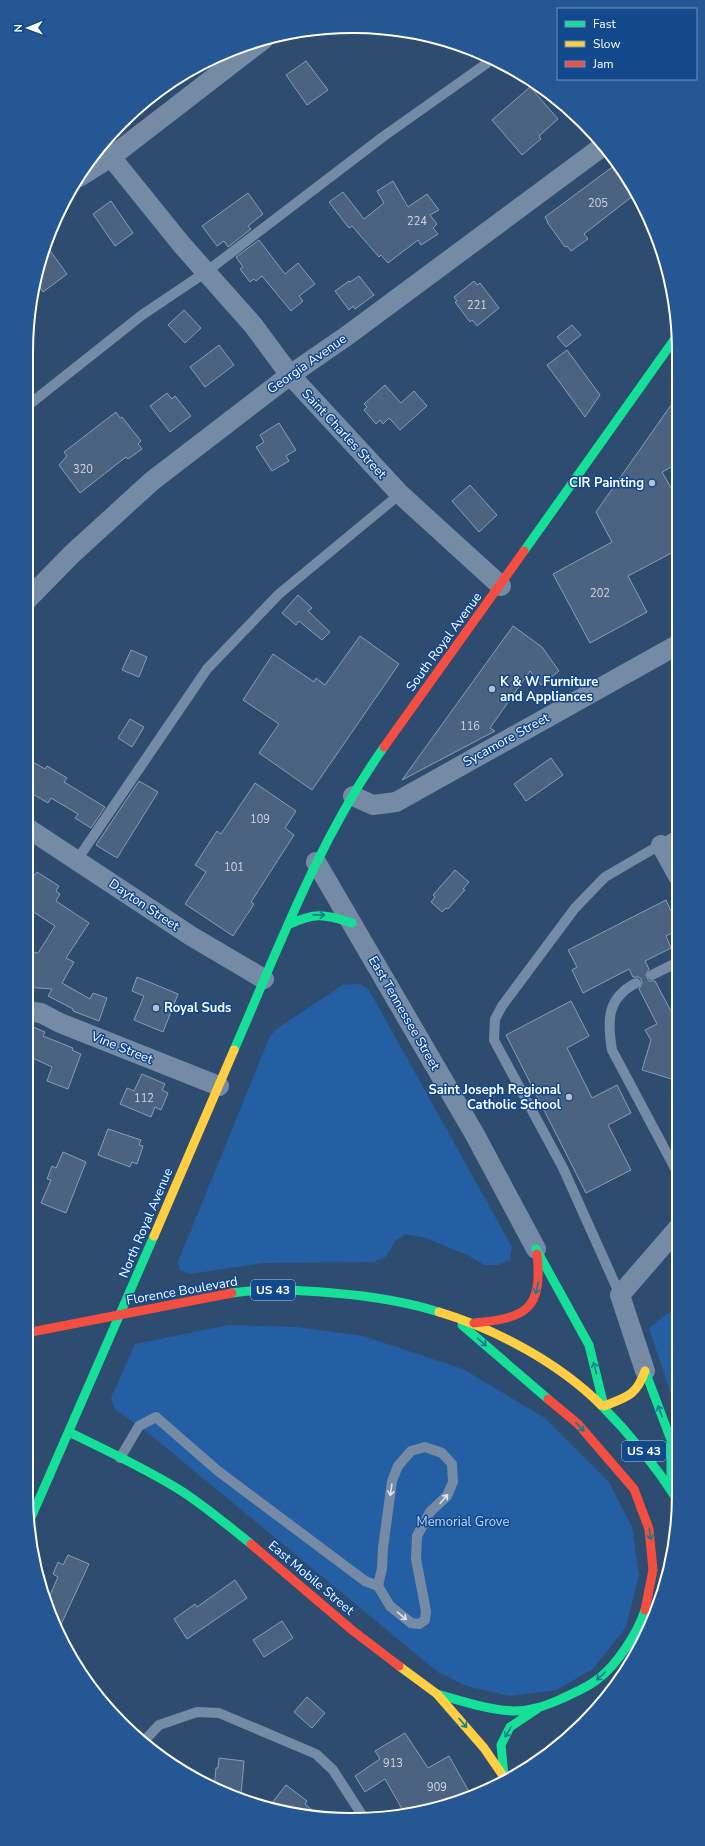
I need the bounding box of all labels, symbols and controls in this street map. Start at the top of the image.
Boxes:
north arrow [8,8,48,48]
legend [557,8,697,80]
text: Fast [593,16,616,32]
text: N [11,24,26,32]
text: Slow [593,36,621,52]
text: Jam [592,56,614,72]
house number: 205 [588,196,608,211]
house number: 224 [407,214,427,229]
house number: 221 [467,298,487,313]
street label: Georgia Avenue [264,330,350,398]
street label: Saint Charles Street [298,385,391,483]
house number: 320 [73,462,93,477]
place label: CIR Painting [569,474,644,492]
marker: CIR Painting [647,478,657,488]
house number: 202 [590,586,610,601]
street label: South Royal Avenue [402,589,486,695]
place label: K & W Furniture and Appliances [500,673,598,706]
marker: K & W Furniture and Appliances [487,684,497,694]
street label: Sycamore Street [460,709,553,771]
house number: 116 [460,719,480,734]
house number: 109 [250,812,270,827]
house number: 101 [224,860,244,875]
street label: Dayton Street [105,875,183,935]
one-way arrow [312,912,325,919]
street label: East Tennessee Street [364,953,444,1074]
place label: Royal Suds [164,999,231,1017]
marker: Royal Suds [151,1003,161,1013]
street label: Vine Street [88,1027,156,1069]
place label: Saint Joseph Regional Catholic School [429,1081,562,1114]
house number: 112 [134,1091,154,1106]
marker: Saint Joseph Regional Catholic School [564,1092,574,1102]
street label: North Royal Avenue [115,1165,177,1281]
street label: Florence Boulevard [125,1272,239,1310]
road number: US 43 [251,1280,295,1300]
one-way arrow [533,1281,541,1294]
one-way arrow [477,1337,487,1346]
one-way arrow [591,1362,598,1375]
one-way arrow [656,1405,663,1417]
one-way arrow [575,1422,584,1432]
road number: US 43 [622,1441,666,1461]
one-way arrow [387,1483,395,1496]
one-way arrow [439,1493,448,1504]
park label: Memorial Grove [417,1513,509,1531]
one-way arrow [646,1527,654,1540]
street label: East Mobile Street [264,1537,358,1620]
one-way arrow [397,1611,408,1620]
one-way arrow [596,1671,606,1681]
one-way arrow [459,1717,468,1728]
one-way arrow [503,1726,511,1738]
house number: 913 [383,1756,403,1771]
house number: 909 [427,1780,447,1795]

